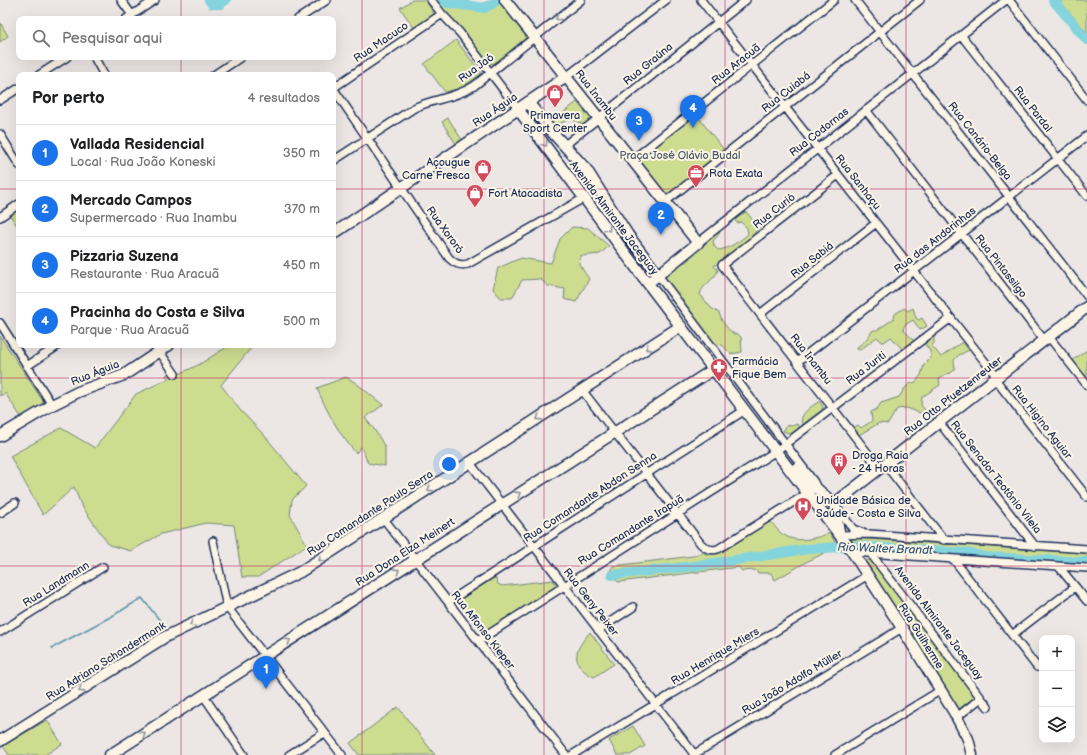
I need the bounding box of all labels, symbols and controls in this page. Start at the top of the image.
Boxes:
one-way arrow [555,14,562,21]
search box [16,16,336,60]
street label: Rua Macuco [351,19,411,65]
icon: search [30,27,52,49]
text: Pesquisar aqui [62,29,162,48]
street label: Rua Graúna [621,40,675,88]
street label: Rua Aracuã [709,41,763,87]
street label: Rua Jaó [456,51,496,85]
street label: Rua Inambu [572,67,620,123]
street label: Rua Cuiabá [759,69,813,115]
shop icon: Primavera Sport Center [545,83,565,108]
street label: Rua Pardal [1011,83,1055,135]
text: Por perto [32,88,105,108]
text: 4 resultados [248,90,320,106]
street label: Rua Águia [470,90,520,130]
pin: 4 [680,95,706,128]
street label: Rua Canário-Belga [945,99,1015,183]
street label: Rua Codornas [787,104,852,159]
pin: 3 [626,108,652,141]
place label: Primavera Sport Center [523,109,588,135]
text: Vallada Residencial [70,135,204,154]
one-way arrow [540,140,547,147]
text: 1 [42,145,48,161]
text: 350 m [283,145,320,161]
park label: Praça José Olávio Budal [620,149,740,162]
street label: Rua Sanhaçu [832,152,884,212]
text: Local · Rua João Koneski [70,154,216,170]
place label: Açougue Carne Fresca [402,156,470,182]
shop icon: Açougue Carne Fresca [473,158,493,183]
street label: Avenida Almirante Jaceguay [567,159,661,278]
office icon: Rota Exata [686,163,706,188]
place label: Rota Exata [709,167,763,180]
shop icon: Fort Atacadista [465,183,485,208]
place label: Fort Atacadista [488,187,563,200]
text: Mercado Campos [70,191,192,210]
street label: Rua Curió [750,191,798,231]
text: 2 [41,201,49,217]
text: 370 m [284,201,320,217]
pin: 2 [648,202,674,235]
street label: Rua Xororó [424,204,466,256]
street label: Rua das Andorinhas [892,204,979,276]
text: Supermercado · Rua Inambu [70,210,237,226]
one-way arrow [603,225,610,232]
street label: Rua Pintassilgo [972,232,1030,300]
street label: Rua Sabiá [788,239,836,281]
text: Pizzaria Suzena [70,247,179,266]
text: 3 [41,257,49,273]
text: 450 m [283,257,320,273]
text: Restaurante · Rua Aracuã [70,266,219,282]
text: Pracinha do Costa e Silva [70,303,245,322]
text: 4 [41,313,49,329]
text: 500 m [283,313,320,329]
text: Parque · Rua Aracuã [70,322,189,338]
street label: Rua Inambu [787,331,835,387]
one-way arrow [645,343,652,350]
street label: Rua Juriti [843,349,889,387]
street label: Rua Otto Pfuetzenreuter [901,353,1006,438]
place label: Farmácia Fique Bem [732,355,786,381]
street label: Rua Águia [69,356,121,389]
pharmacy icon: Farmácia Fique Bem [709,357,729,382]
street label: Rua Higino Aguiar [1009,383,1075,462]
one-way arrow [536,413,543,421]
street label: Rua Senador Teotônio Vilela [948,418,1044,536]
street label: Rua Comandante Abdon Senna [521,449,659,545]
place label: Droga Raia - 24 Horas [852,449,908,475]
building icon: Droga Raia - 24 Horas [829,451,849,476]
your location [439,454,459,474]
street label: Rua Comandante Paulo Serra [305,467,435,559]
one-way arrow [427,484,434,491]
one-way arrow [514,492,521,499]
street label: Rua Comandante Irapuã [576,492,686,568]
place label: Unidade Básica de Saúde - Costa e Silva [816,494,921,520]
hospital icon: Unidade Básica de Saúde - Costa e Silva [793,496,813,521]
street label: Rua Dona Elza Meinert [353,515,457,589]
water label: Rio Walter Brandt [837,540,933,558]
one-way arrow [318,554,325,561]
street label: Rua Landmann [20,558,92,610]
street label: Avenida Almirante Jaceguay [892,564,986,683]
street label: Rua Geny Peixer [561,566,622,639]
one-way arrow [393,569,400,576]
street label: Rua Affonso Kieper [448,588,518,672]
street label: Rua Guilherme [896,601,947,672]
street label: Rua Adriano Schondermank [44,618,169,703]
one-way arrow [189,619,197,627]
street label: Rua Henrique Miers [669,624,762,687]
map controls [1039,635,1075,743]
button: + [1039,635,1075,671]
one-way arrow [283,639,290,646]
street label: Rua João Adolfo Müller [740,646,845,717]
pin: 1 [253,656,279,689]
button: − [1039,671,1075,707]
one-way arrow [78,685,85,692]
button: layers [1039,707,1075,743]
one-way arrow [139,731,146,739]

